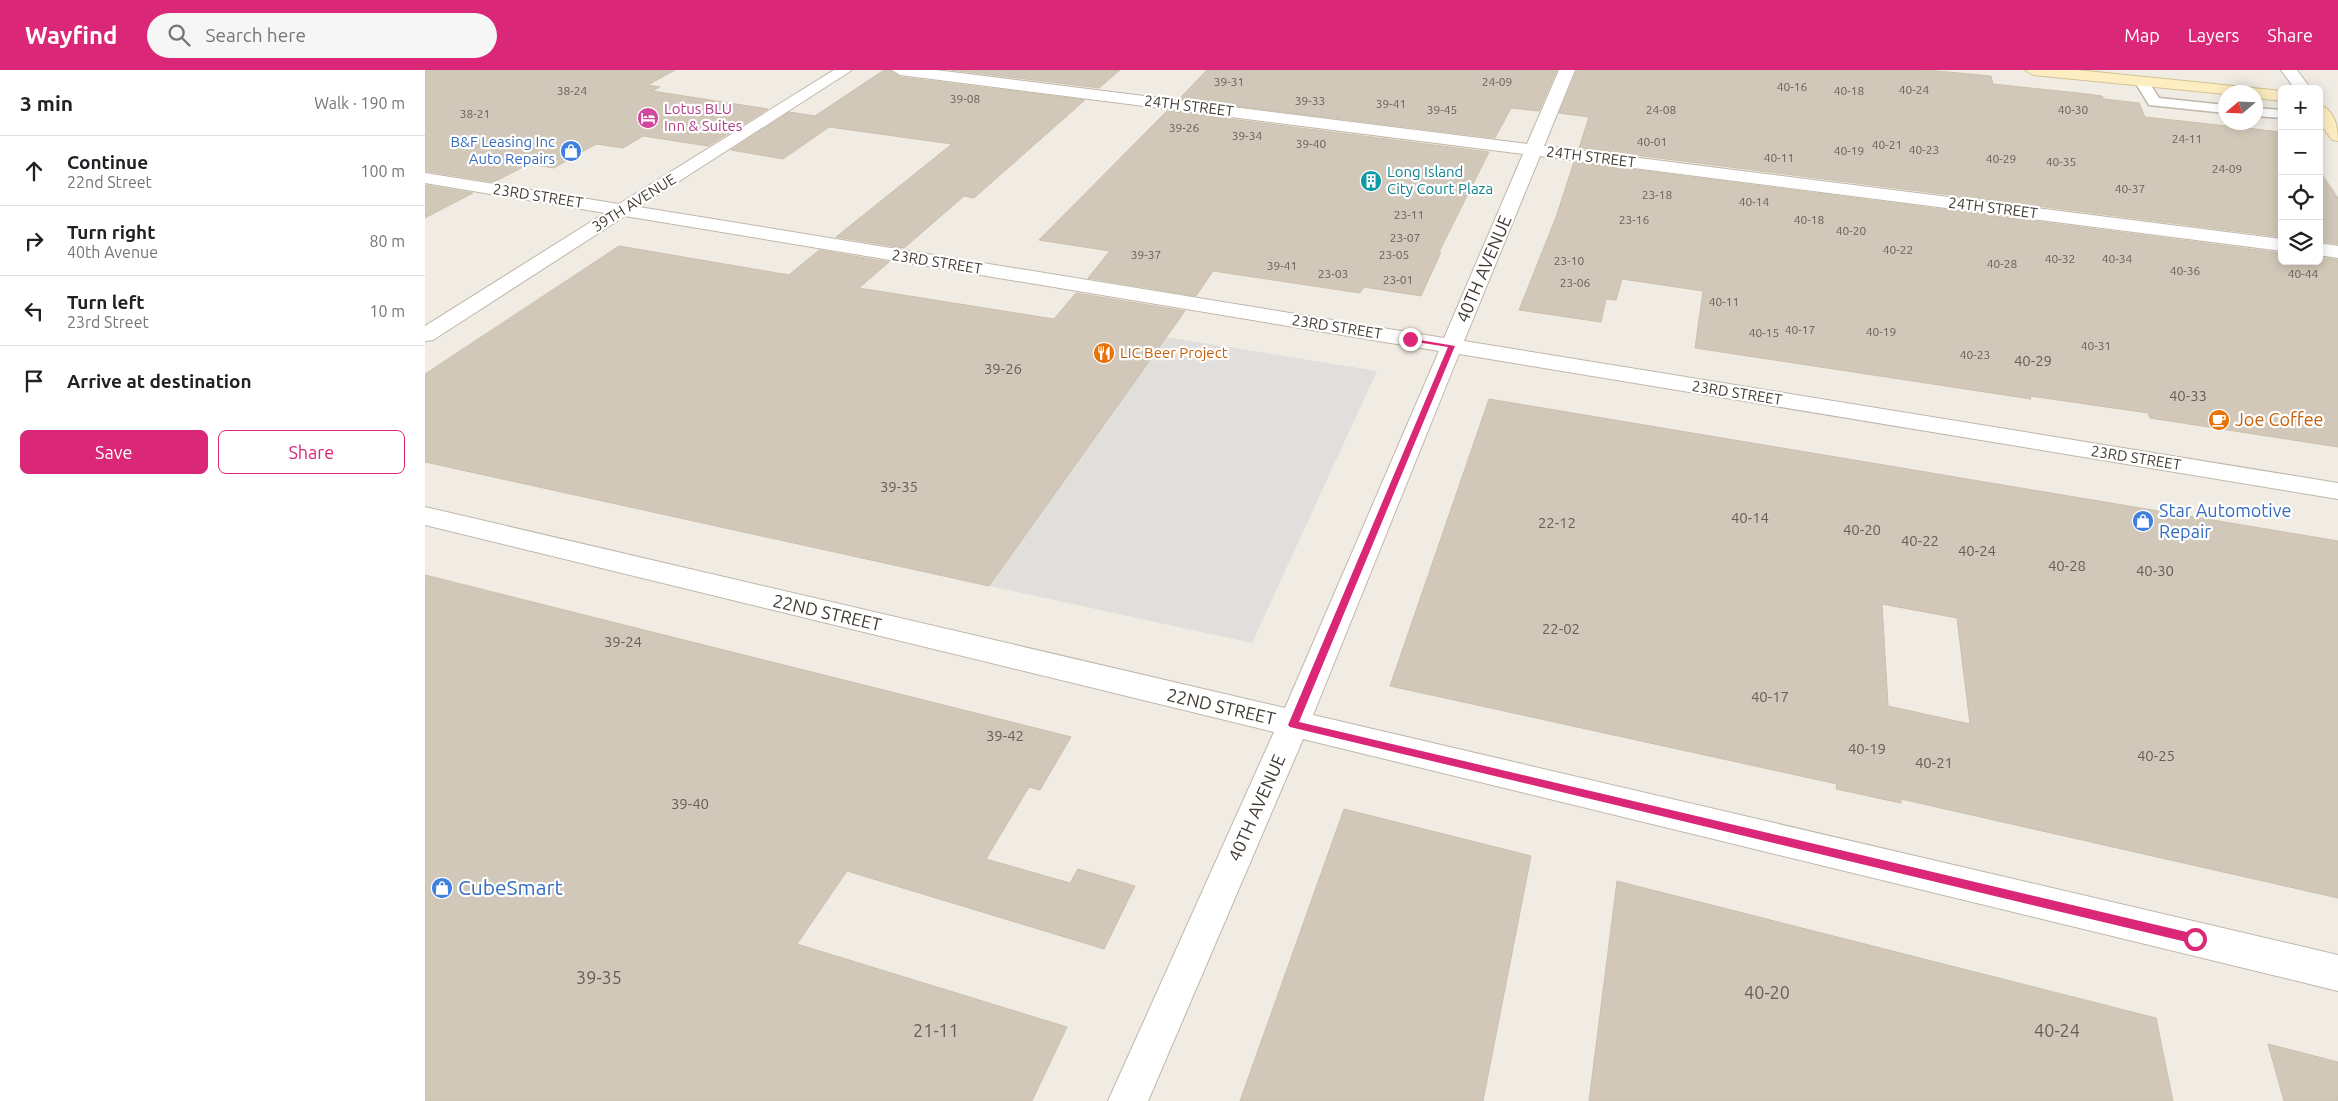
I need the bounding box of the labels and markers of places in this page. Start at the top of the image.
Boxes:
place label: Lotus BLU Inn & Suites [664,100,742,134]
hotel icon: Lotus BLU Inn & Suites [636,106,660,130]
place label: B&F Leasing Inc Auto Repairs [451,133,555,167]
shop icon: B&F Leasing Inc Auto Repairs [559,139,583,163]
place label: Long Island City Court Plaza [1387,163,1493,197]
building icon: Long Island City Court Plaza [1359,169,1383,193]
restaurant icon: LIC Beer Project [1092,341,1116,365]
place label: LIC Beer Project [1120,344,1228,361]
cafe icon: Joe Coffee [2207,408,2231,432]
place label: Joe Coffee [2235,409,2324,429]
place label: Star Automotive Repair [2159,500,2291,541]
shop icon: Star Automotive Repair [2131,509,2155,533]
place label: CubeSmart [458,875,563,899]
shop icon: CubeSmart [430,876,454,900]

